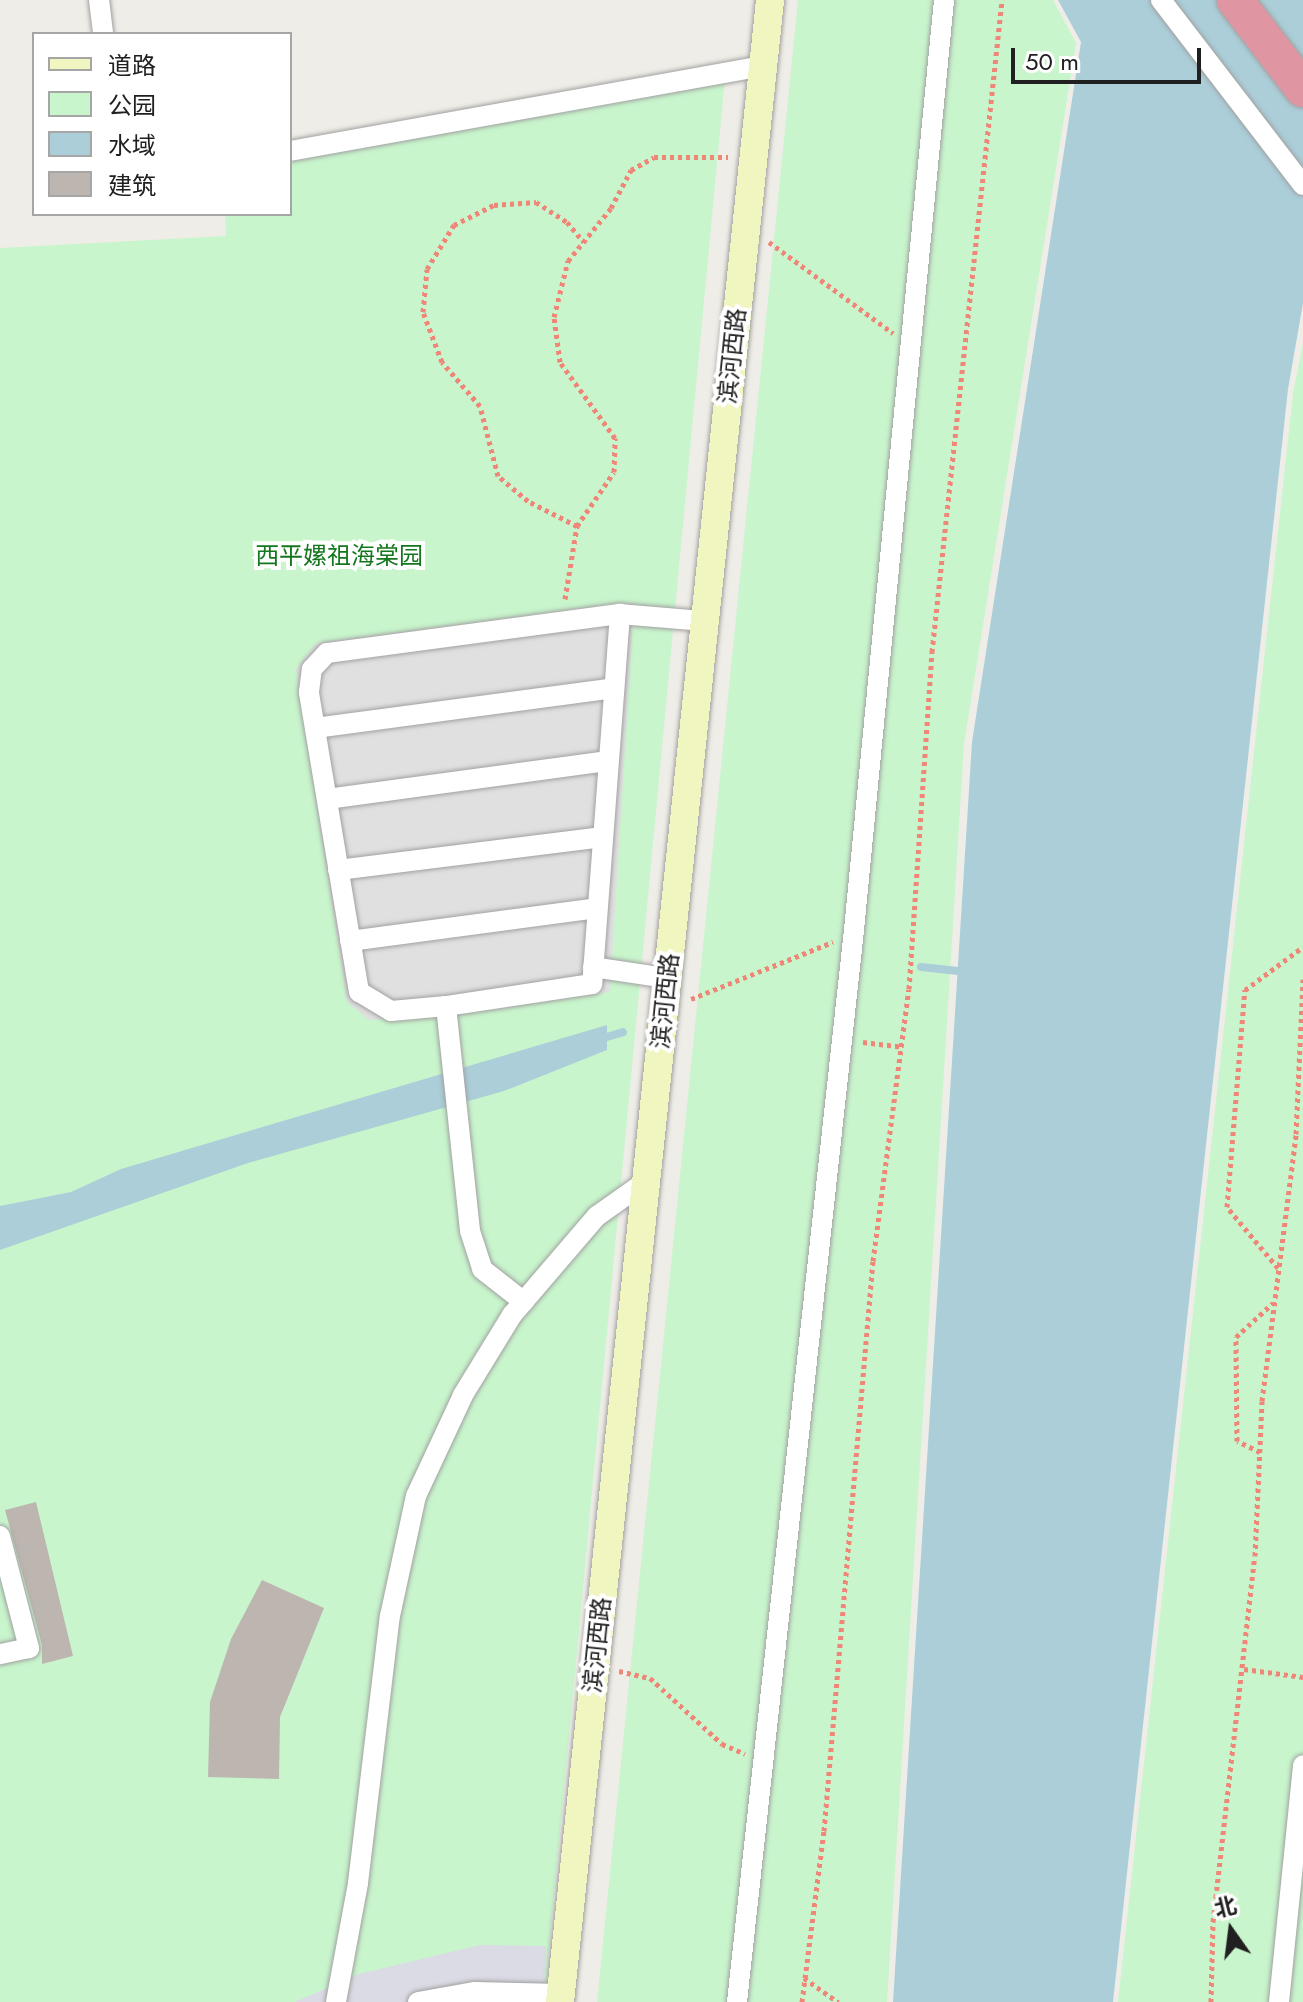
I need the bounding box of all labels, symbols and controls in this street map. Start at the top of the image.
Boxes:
legend [32,32,292,216]
scale bar [1015,32,1205,82]
text: 50 m [1025,44,1079,79]
text: 道路 [108,48,156,83]
text: 公园 [108,88,156,123]
text: 水域 [108,128,156,163]
text: 建筑 [108,168,156,203]
street label: 滨河西路 [713,307,751,405]
park label: 西平嫘祖海棠园 [255,542,423,570]
street label: 滨河西路 [646,952,684,1050]
street label: 滨河西路 [578,1596,616,1694]
text: 北 [1211,1889,1240,1925]
north arrow [1191,1890,1271,1970]

